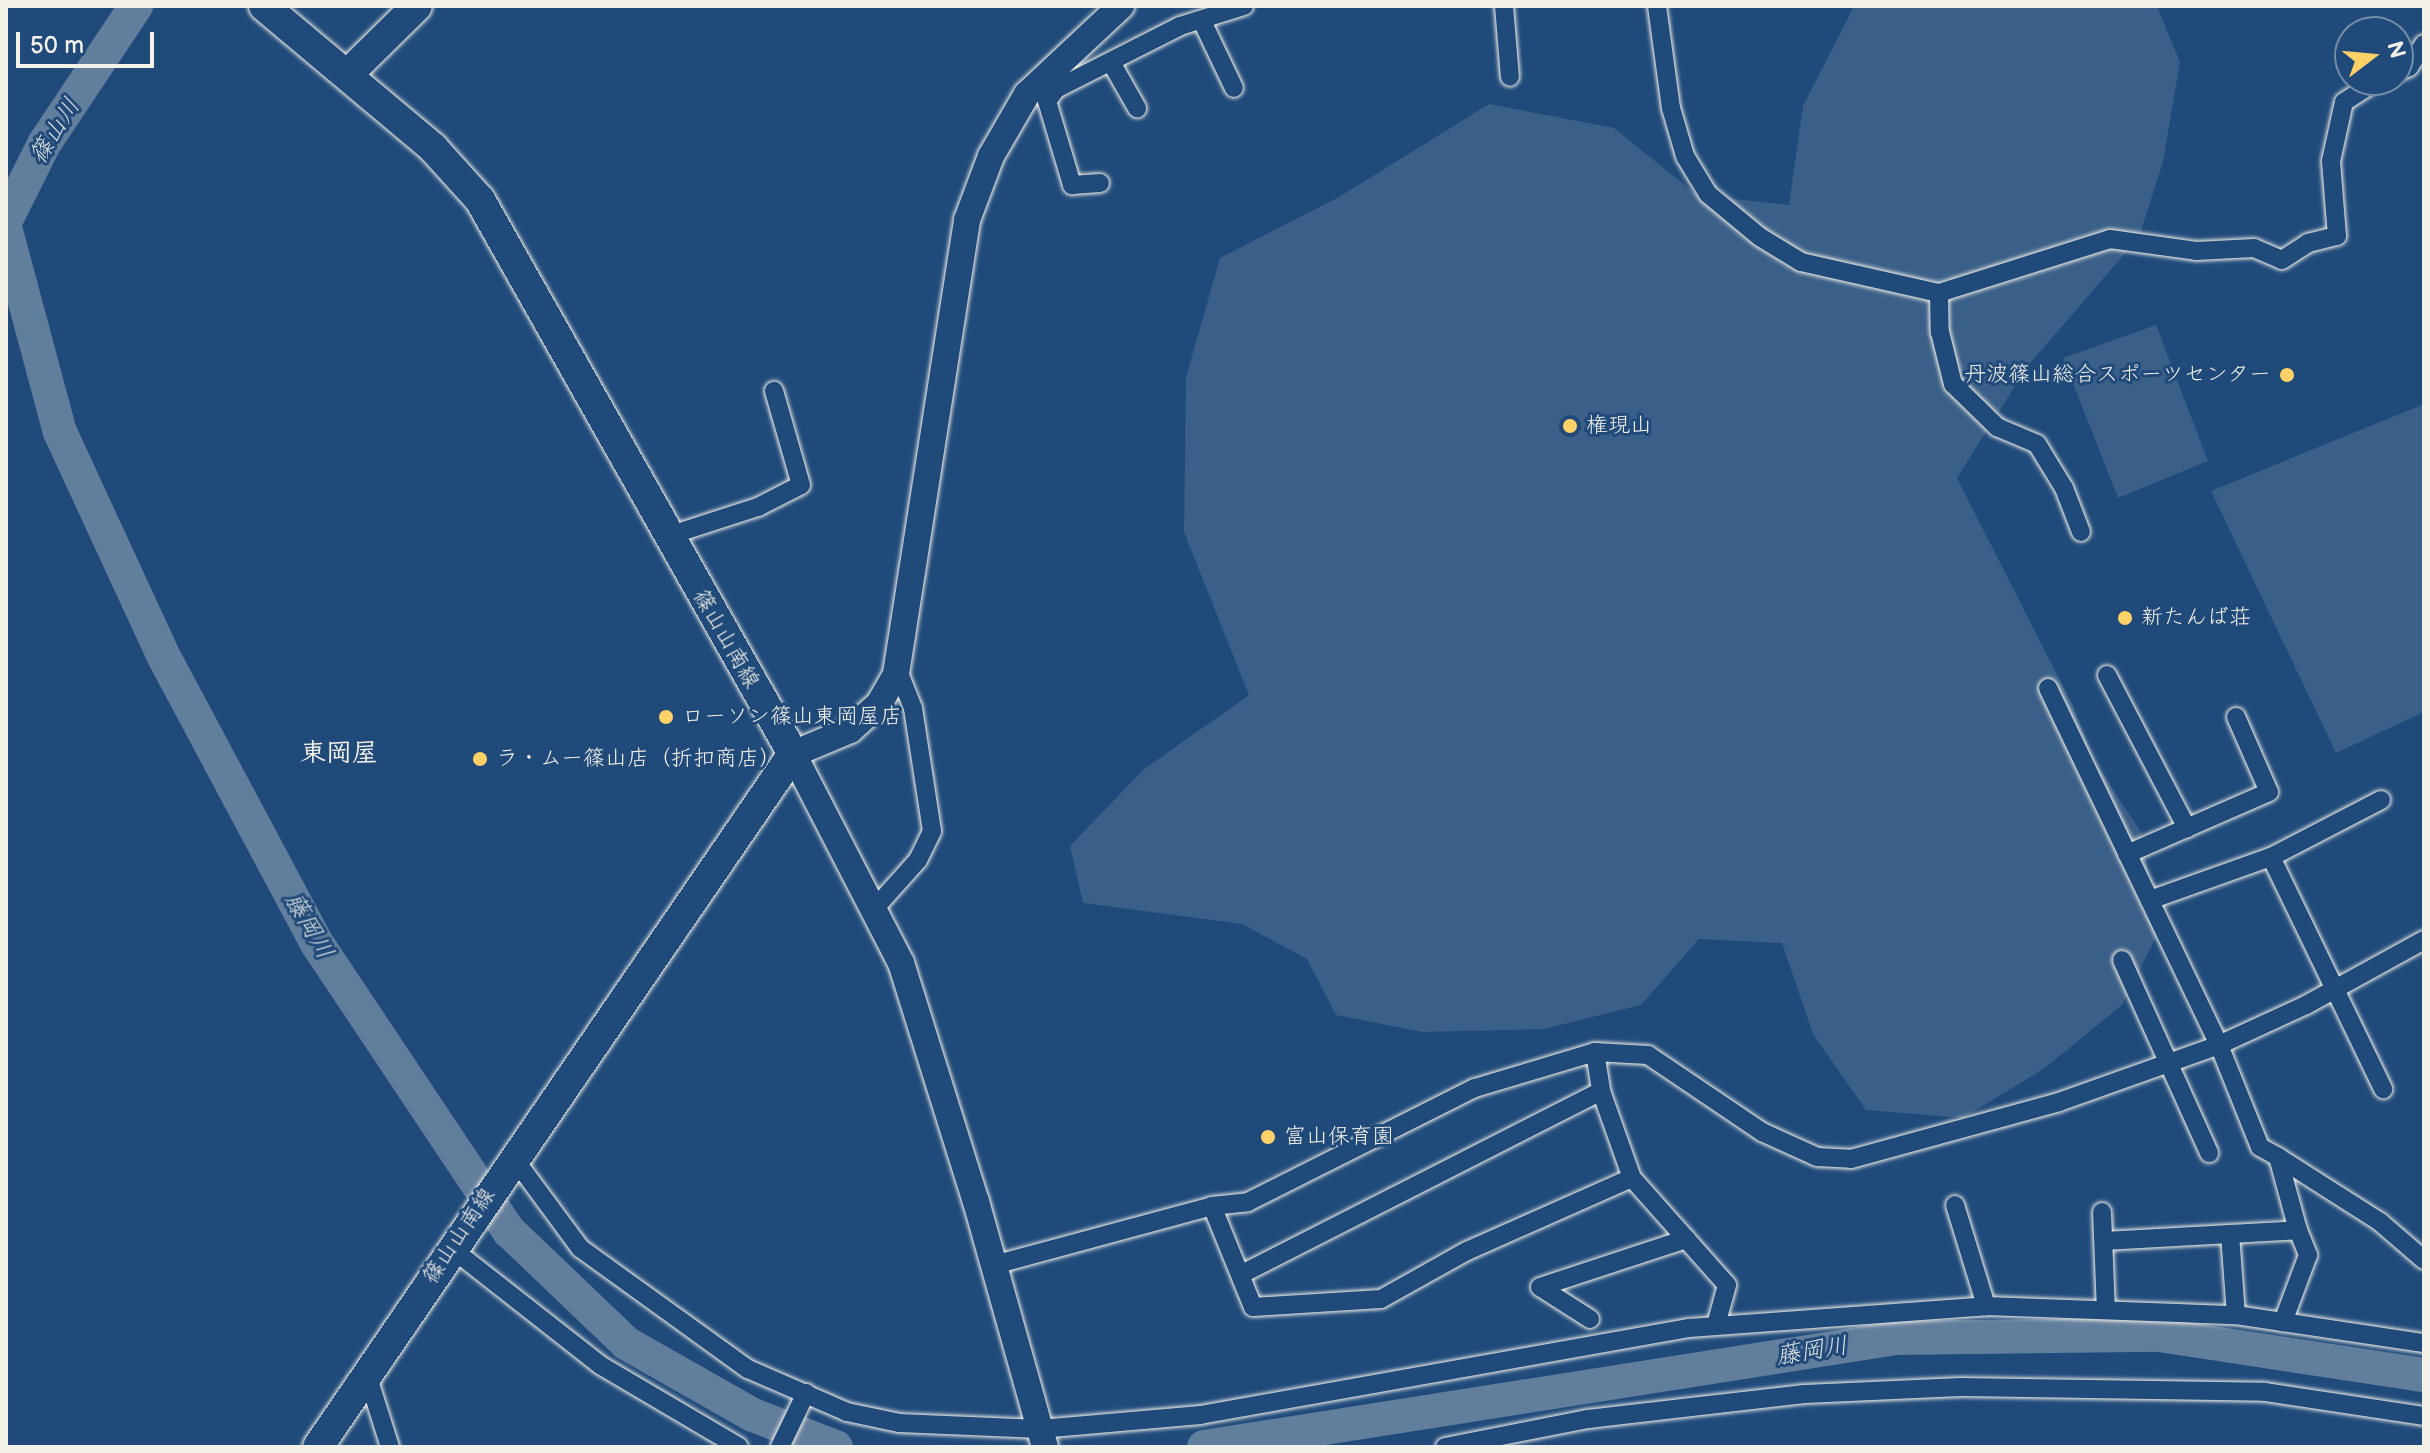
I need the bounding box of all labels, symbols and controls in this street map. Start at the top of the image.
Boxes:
scale bar [20,16,158,66]
north arrow [2334,16,2414,96]
text: 50 m [30,31,84,60]
text: N [2380,38,2411,61]
water label: 篠山川 [24,93,86,169]
place label: 丹波篠山総合スポーツセンター [1963,362,2271,388]
marker: 丹波篠山総合スポーツセンター [2278,366,2296,384]
place label: 権現山 [1586,413,1652,439]
marker: 権現山 [1561,417,1579,435]
street label: 篠山山南線 [687,585,765,693]
place label: 新たんば荘 [2141,605,2251,631]
marker: 新たんば荘 [2116,609,2134,627]
place label: ローソン篠山東岡屋店 [682,704,902,730]
marker: ローソン篠山東岡屋店 [657,708,675,726]
district label: 東岡屋 [300,738,378,770]
place label: ラ・ムー篠山店（折扣商店） [496,746,781,772]
marker: ラ・ムー篠山店（折扣商店） [471,750,489,768]
water label: 藤岡川 [279,888,339,964]
place label: 富山保育園 [1284,1124,1394,1150]
marker: 富山保育園 [1259,1128,1277,1146]
street label: 篠山山南線 [417,1183,501,1289]
water label: 藤岡川 [1774,1331,1850,1371]

